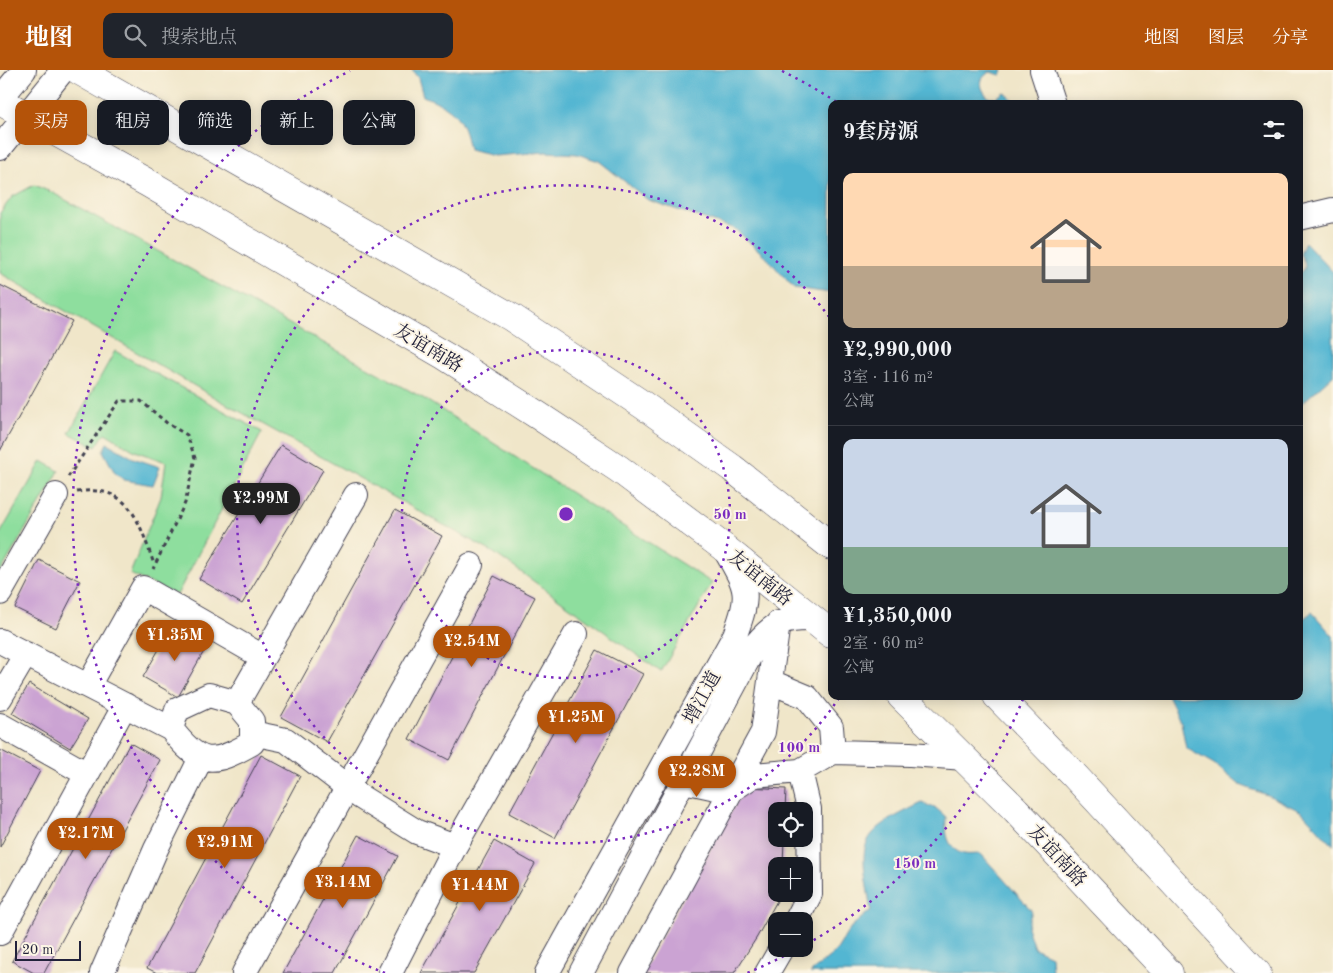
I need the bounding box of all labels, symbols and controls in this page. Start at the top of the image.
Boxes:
search box [103,13,453,58]
icon: search [121,21,149,49]
text: 地图 [25,27,73,51]
text: 搜索地点 [161,29,237,48]
text: 地图 [1144,29,1180,47]
text: 图层 [1208,29,1244,47]
text: 分享 [1272,29,1308,47]
chip: 买房 [15,100,87,145]
chip: 租房 [97,100,169,145]
chip: 筛选 [179,100,251,145]
chip: 新上 [261,100,333,145]
chip: 公寓 [343,100,415,145]
icon: filters [1260,116,1288,144]
text: 9套房源 [843,122,918,143]
icon: home [1021,206,1111,296]
street label: 友谊南路 [390,319,467,377]
text: ¥2,990,000 [843,340,952,361]
text: 3室 · 116 m² [843,370,933,386]
text: 公寓 [843,394,875,410]
icon: home [1021,471,1111,561]
pin: ¥2.99M [220,482,302,525]
text: ¥2.99M [233,491,289,507]
centre of rings [557,505,575,523]
text: 50 m [713,508,747,523]
street label: 友谊南路 [724,545,797,610]
text: ¥1,350,000 [843,606,952,627]
pin: ¥1.35M [134,620,216,662]
pin: ¥2.54M [431,626,513,668]
text: ¥1.35M [147,628,203,644]
text: ¥2.54M [444,634,500,650]
text: 2室 · 60 m² [843,636,924,652]
text: 公寓 [843,660,875,676]
street label: 增江道 [679,668,725,728]
pin: ¥1.25M [535,702,617,744]
text: ¥1.25M [548,710,604,726]
text: 100 m [778,741,820,756]
pin: ¥2.28M [656,756,738,798]
text: ¥2.28M [669,764,725,780]
map controls [768,802,813,957]
button: locate [768,802,813,847]
pin: ¥2.17M [45,818,127,860]
street label: 友谊南路 [1023,820,1091,891]
text: ¥2.17M [58,826,114,842]
pin: ¥2.91M [184,826,266,869]
text: ¥2.91M [197,835,253,851]
button: + [768,857,813,902]
text: 150 m [894,857,936,872]
pin: ¥3.14M [302,866,384,909]
pin: ¥1.44M [439,870,521,912]
text: ¥3.14M [315,875,371,891]
text: ¥1.44M [452,878,508,894]
button: − [768,912,813,957]
scale bar [15,938,81,961]
text: 20 m [22,943,53,957]

